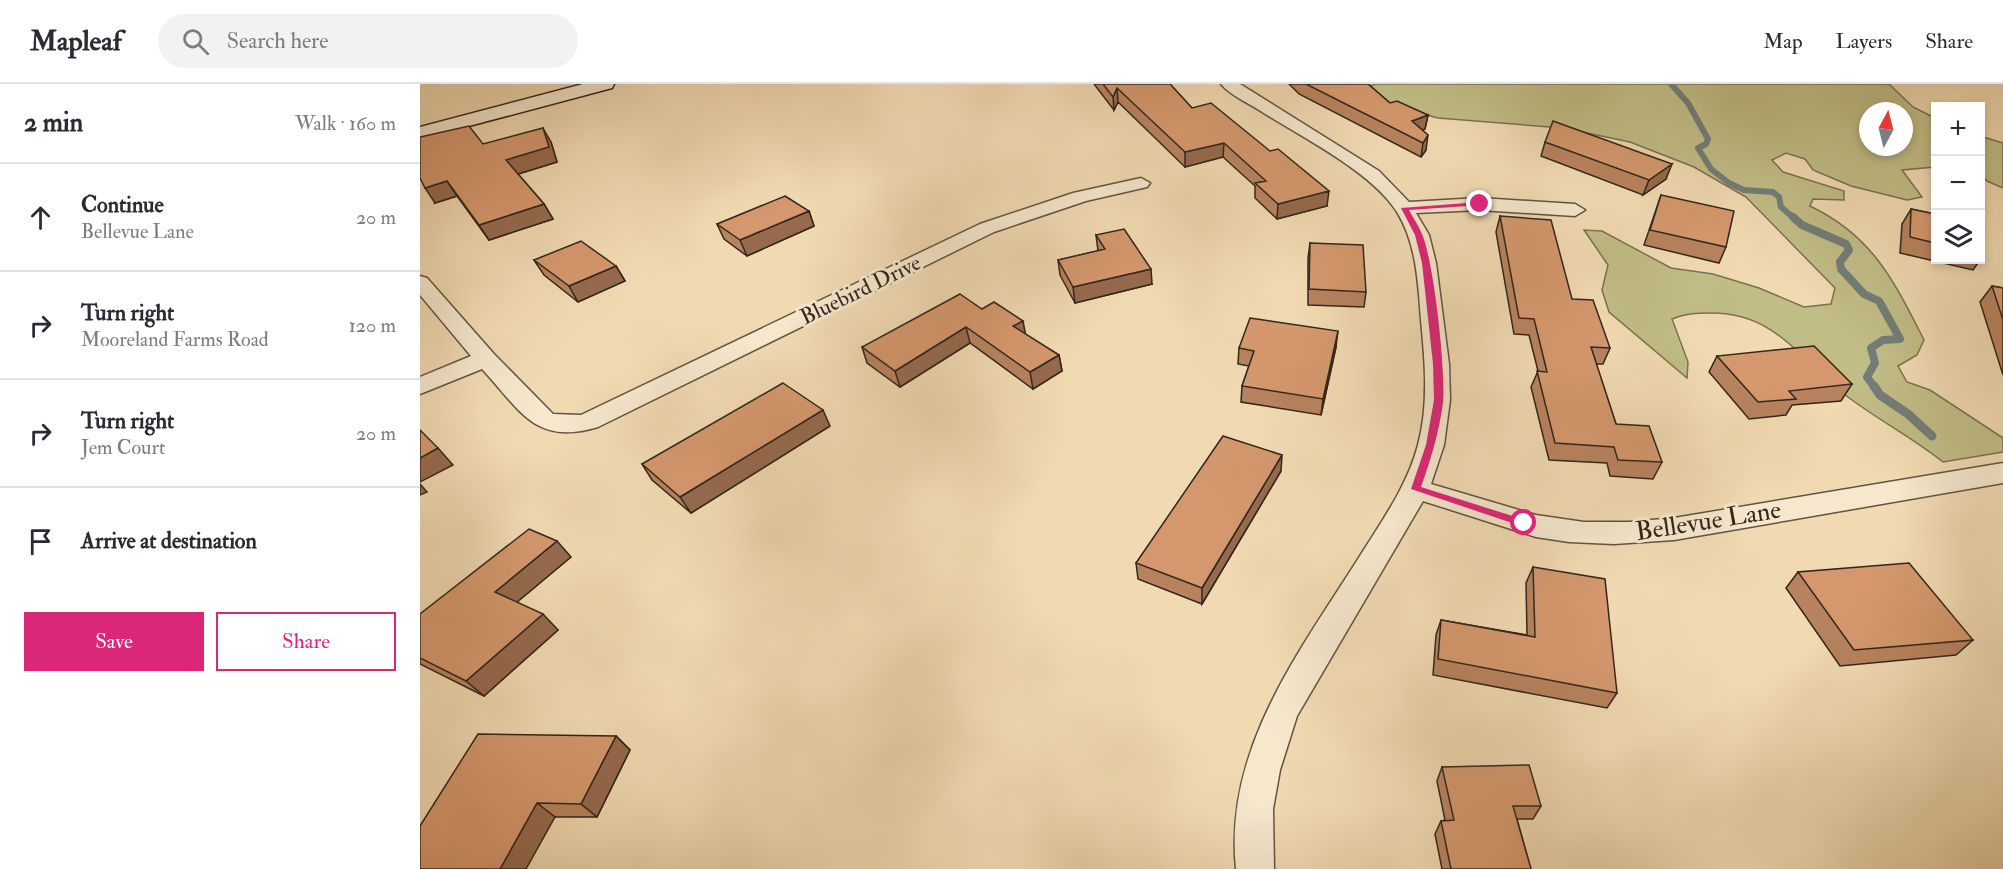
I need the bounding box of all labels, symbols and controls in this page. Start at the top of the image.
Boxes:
search box [158,14,578,68]
text: Mapleaf [30,24,122,59]
icon: search [179,25,212,58]
text: Search here [227,27,328,55]
text: Map [1763,28,1803,55]
text: Layers [1836,28,1892,55]
text: Share [1925,28,1973,55]
north arrow [1859,102,1913,156]
map controls [1931,102,1985,264]
button: + [1931,102,1985,156]
text: 2 min [24,107,83,139]
text: Walk · 160 m [295,111,396,136]
button: − [1931,156,1985,210]
route end [1466,190,1492,216]
text: Continue [81,191,164,219]
icon: ahead [24,201,57,234]
text: 20 m [356,205,396,230]
button: layers [1931,210,1985,264]
text: Bellevue Lane [81,219,194,244]
street label: Bluebird Drive [795,249,925,331]
text: Turn right [81,299,174,327]
icon: right [24,309,57,342]
text: 120 m [349,313,396,338]
text: Mooreland Farms Road [81,327,269,352]
text: Turn right [81,407,174,435]
icon: right [24,417,57,450]
text: 20 m [356,421,396,446]
text: Jem Court [81,435,165,460]
street label: Bellevue Lane [1633,494,1783,548]
route start [1510,509,1536,535]
icon: arrive [24,525,57,558]
text: Arrive at destination [81,527,257,555]
button: Save [24,612,204,671]
button: Share [216,612,396,671]

